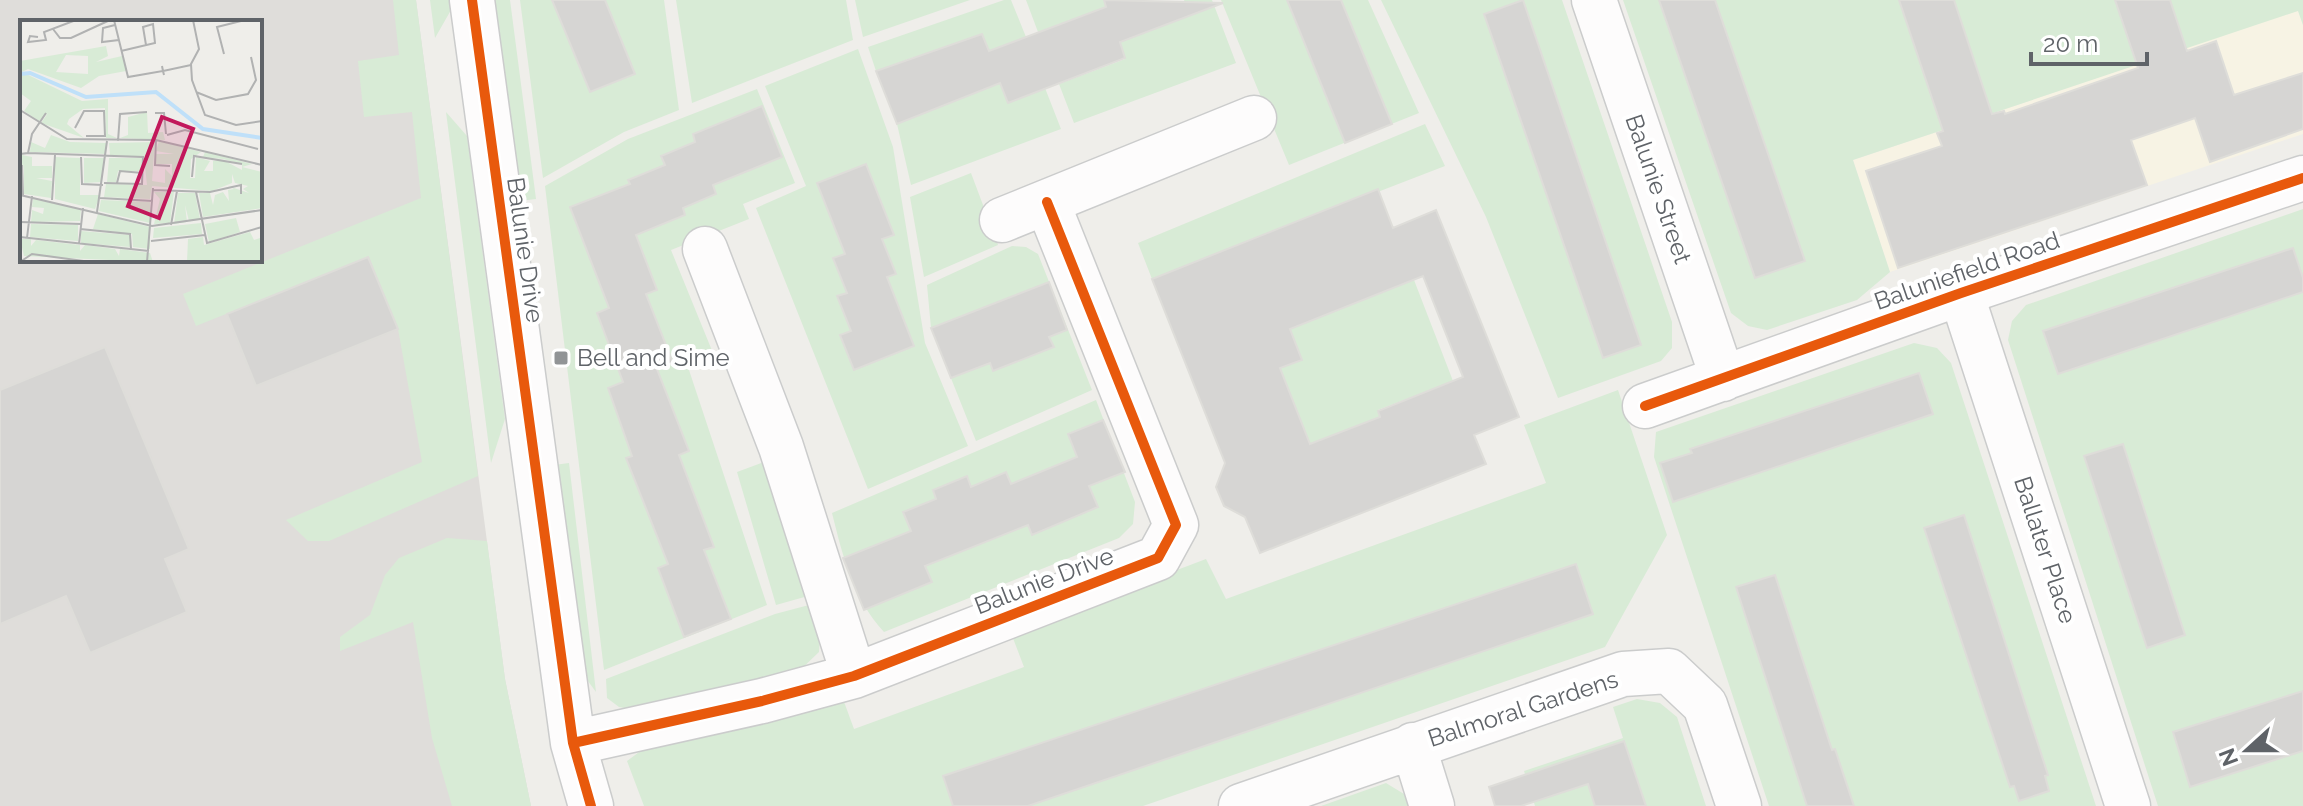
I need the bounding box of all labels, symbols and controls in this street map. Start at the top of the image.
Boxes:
scale bar [2031,16,2147,66]
inset map [20,20,262,262]
text: 20 m [2043,29,2098,58]
street label: Balunie Street [1619,110,1698,267]
street label: Balunie Drive [501,175,550,325]
street label: Baluniefield Road [1870,225,2063,316]
place label: Bell and Sime [577,343,730,372]
marker: Bell and Sime [552,349,570,367]
street label: Ballater Place [2008,473,2083,627]
street label: Balunie Drive [970,541,1117,620]
street label: Balmoral Gardens [1424,664,1622,753]
north arrow [2207,710,2287,790]
text: N [2213,745,2243,770]

